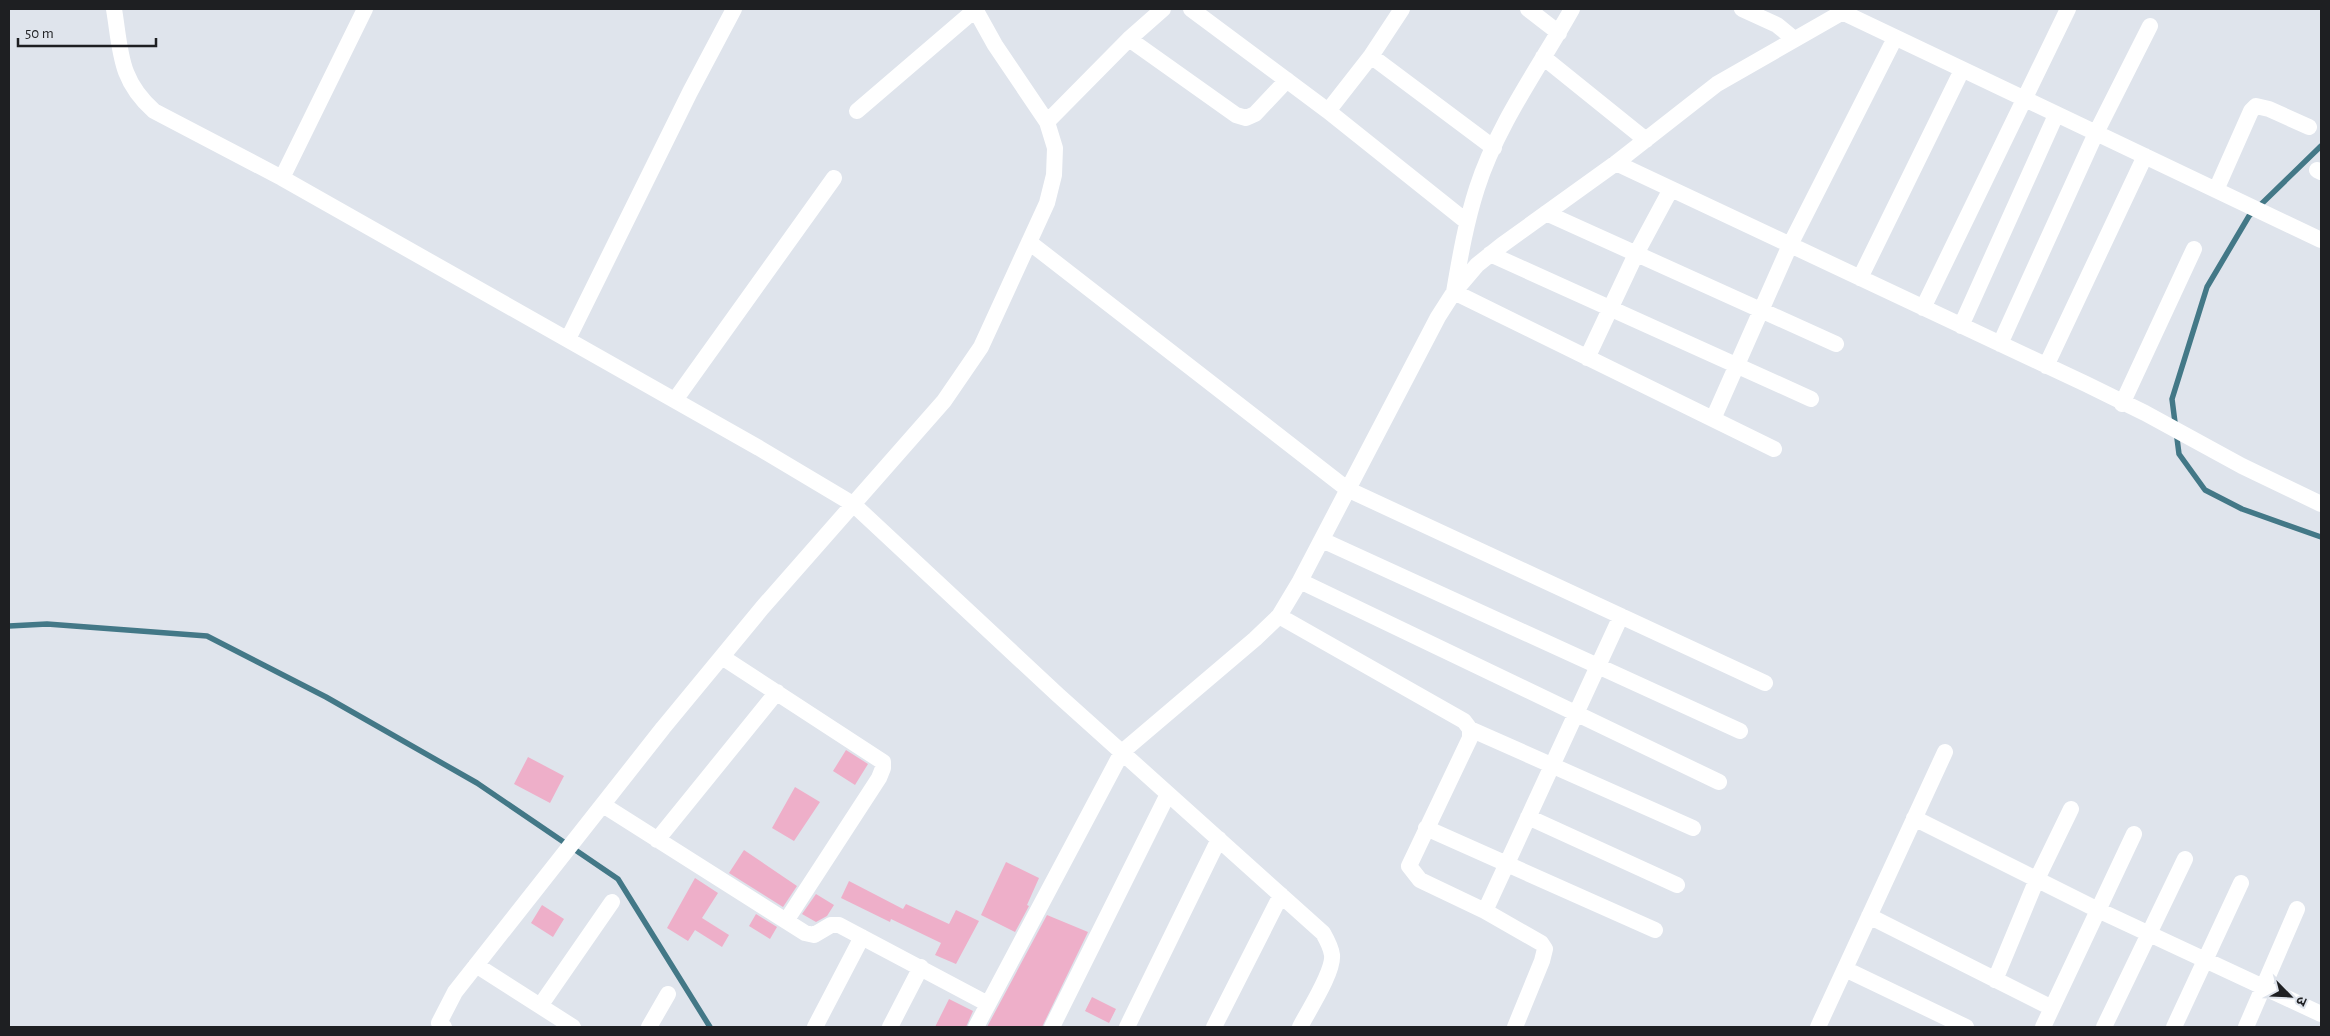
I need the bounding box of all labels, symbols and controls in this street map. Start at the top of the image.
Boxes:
scale bar [18,15,155,47]
text: 50 m [25,26,54,41]
north arrow [2265,971,2315,1021]
text: उ [2293,994,2309,1008]

